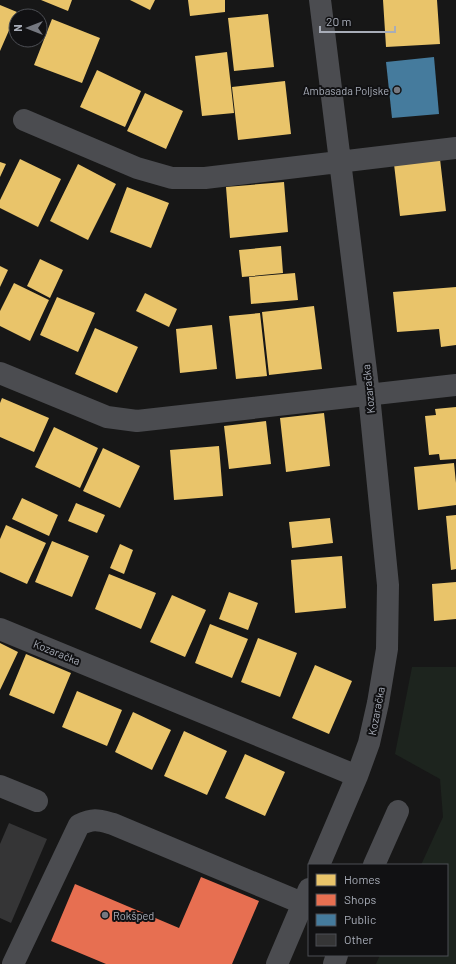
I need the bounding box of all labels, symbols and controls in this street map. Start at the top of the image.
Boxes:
north arrow [8,8,48,48]
scale bar [320,8,395,34]
text: 20 m [326,14,352,28]
text: N [11,24,24,32]
place label: Ambasada Poljske [303,84,389,97]
marker: Ambasada Poljske [392,85,402,95]
street label: Kozaračka [359,364,377,414]
street label: Kozaračka [32,637,82,667]
street label: Kozaračka [365,685,387,737]
legend [308,864,448,956]
text: Homes [344,872,381,886]
text: Shops [344,892,377,906]
place label: Rokšped [113,909,154,922]
marker: Rokšped [100,910,110,920]
text: Public [344,912,376,926]
text: Other [344,932,374,946]

